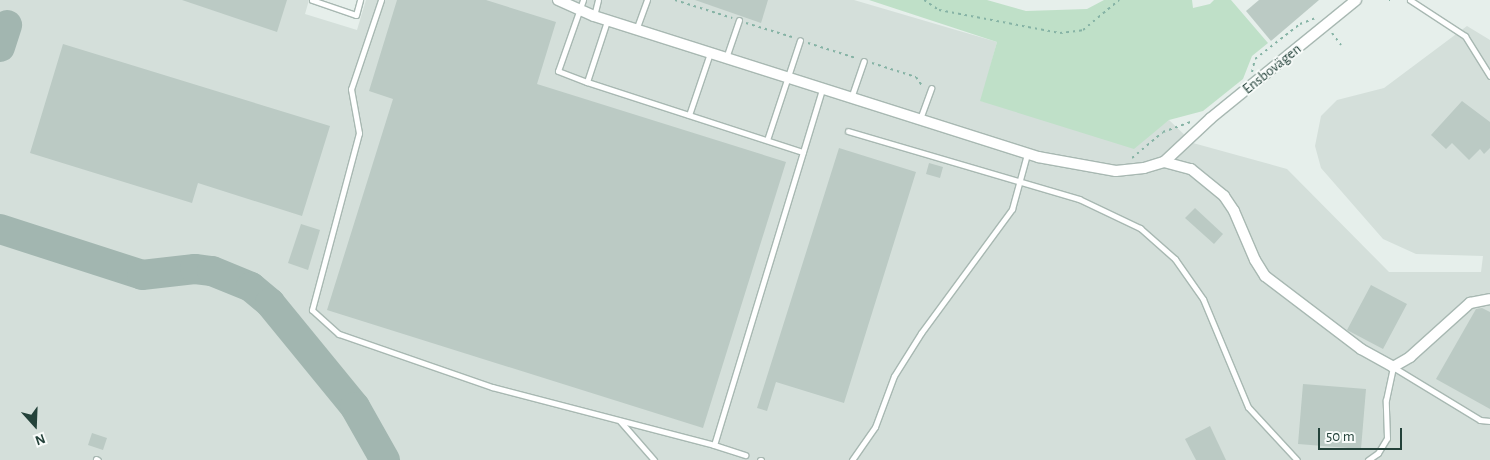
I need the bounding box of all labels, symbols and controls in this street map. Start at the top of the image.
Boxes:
street label: Ensbovägen [1239,40,1305,98]
north arrow [10,400,60,450]
scale bar [1320,418,1404,450]
text: 50 m [1326,429,1355,444]
text: N [33,431,47,447]

